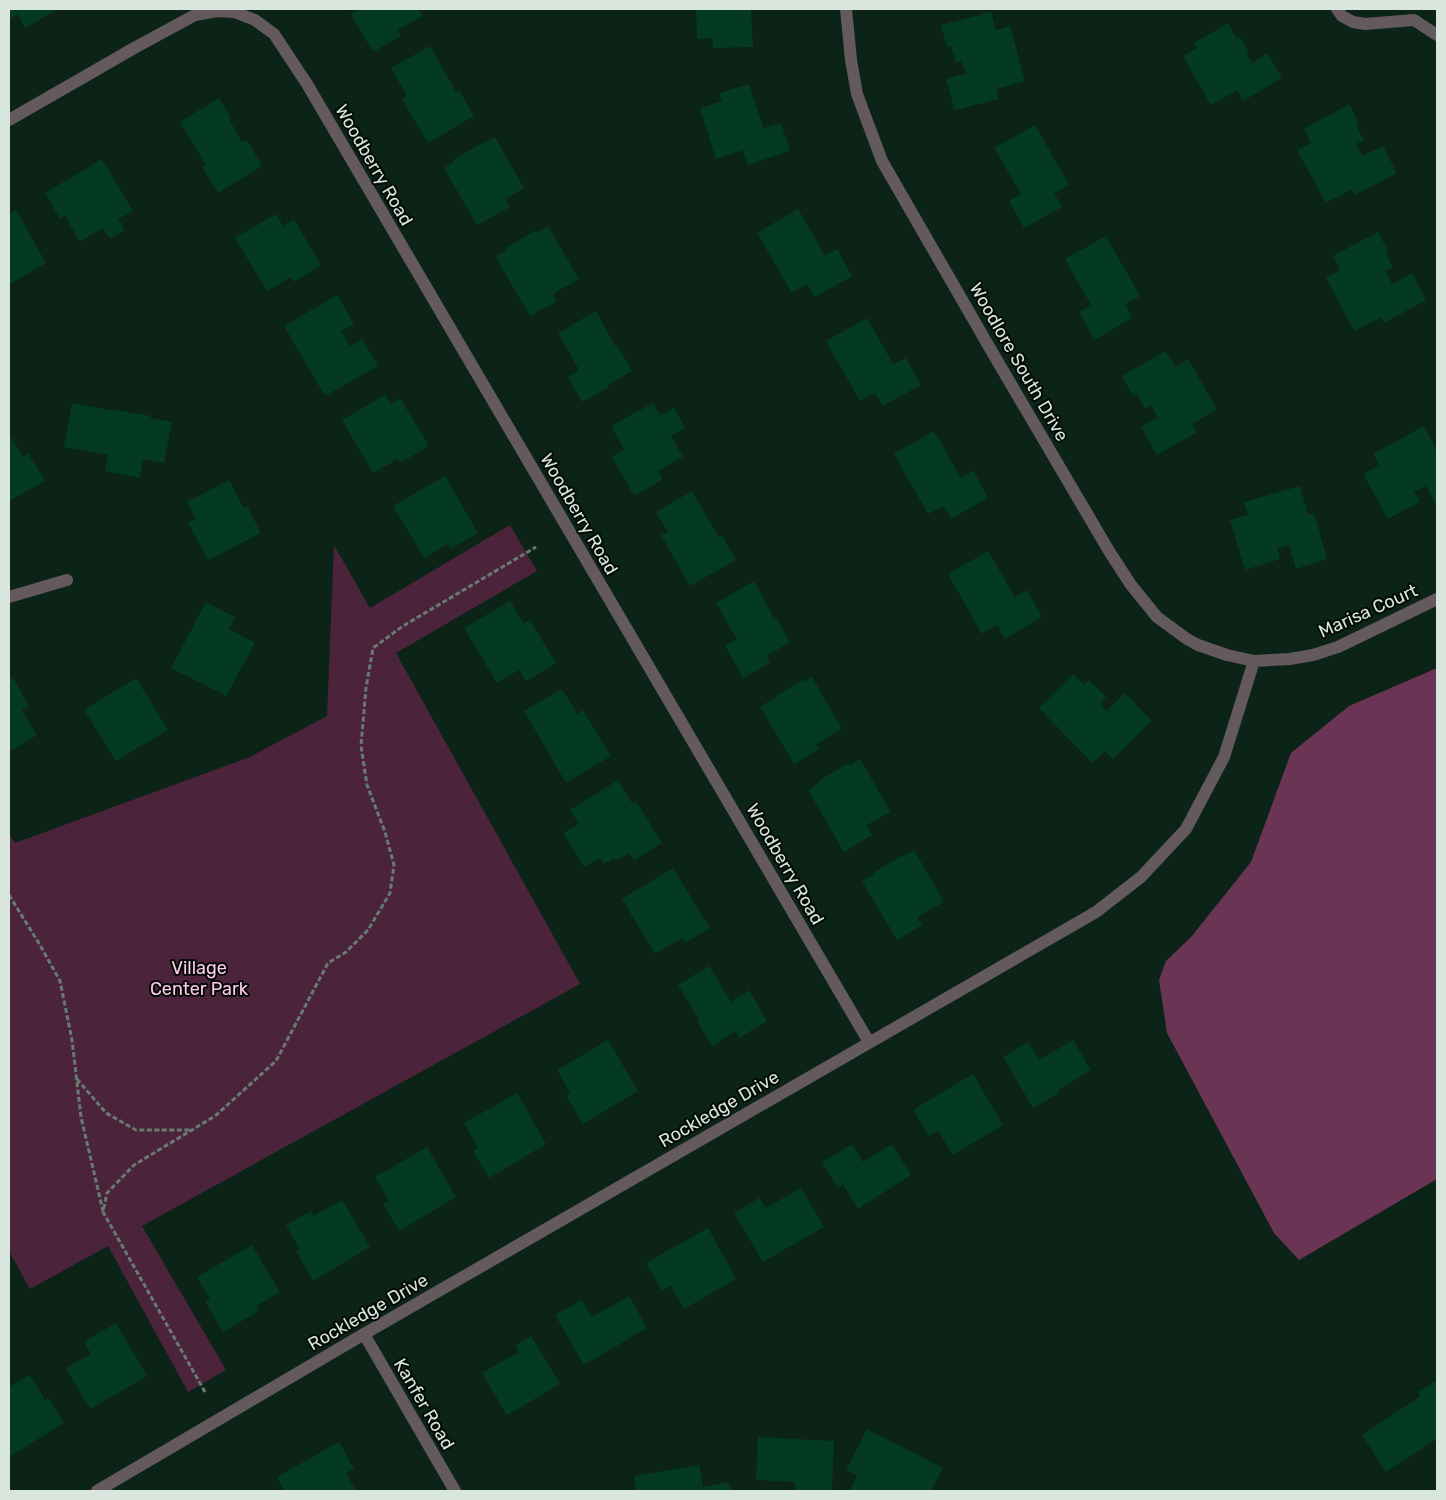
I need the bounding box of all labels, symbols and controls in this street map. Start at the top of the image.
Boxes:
street label: Woodberry Road [330,100,418,230]
street label: Woodlore South Drive [965,279,1073,445]
street label: Woodberry Road [535,449,623,579]
street label: Marisa Court [1315,579,1421,643]
street label: Woodberry Road [741,799,829,929]
park label: Village Center Park [150,957,249,1000]
street label: Rockledge Drive [655,1066,783,1152]
street label: Rockledge Drive [304,1269,432,1355]
street label: Kanfer Road [389,1354,459,1454]

